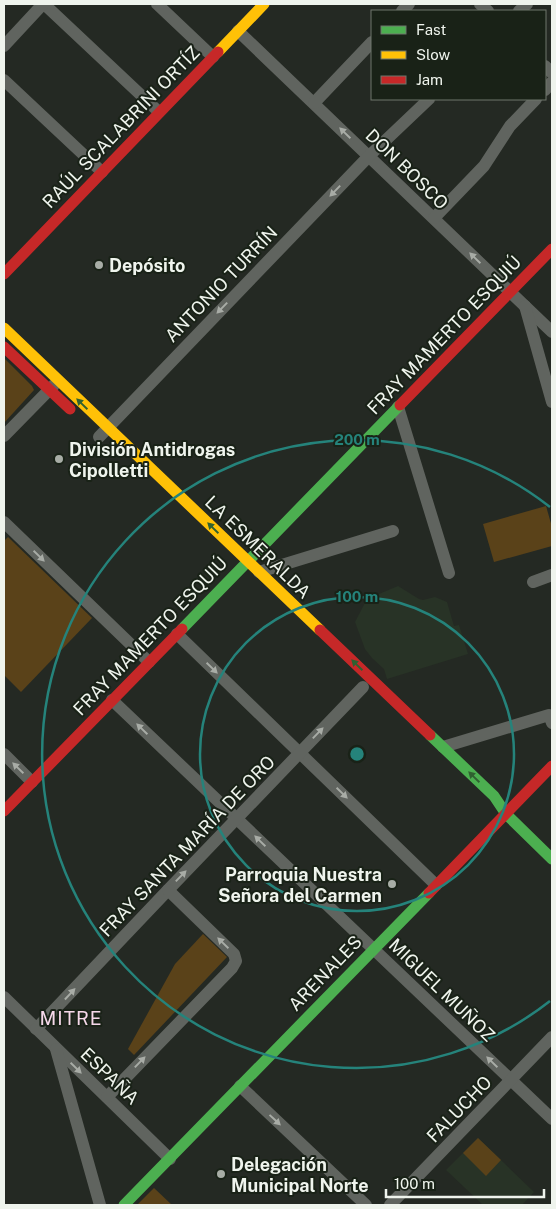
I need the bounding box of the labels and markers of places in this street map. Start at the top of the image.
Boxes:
place label: Depósito [109,255,185,276]
marker: Depósito [93,259,105,271]
place label: División Antidrogas Cipolletti [69,439,235,481]
marker: División Antidrogas Cipolletti [53,453,65,465]
centre of rings [348,745,366,763]
place label: Parroquia Nuestra Señora del Carmen [218,864,382,906]
marker: Parroquia Nuestra Señora del Carmen [386,878,398,890]
place label: Delegación Municipal Norte [231,1154,369,1196]
marker: Delegación Municipal Norte [215,1168,227,1180]

